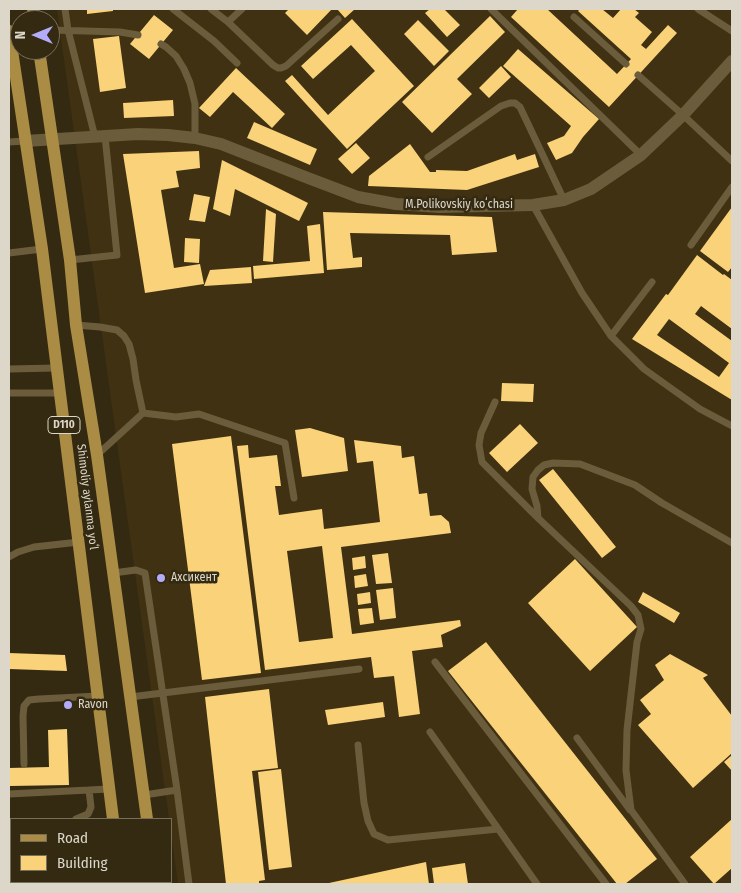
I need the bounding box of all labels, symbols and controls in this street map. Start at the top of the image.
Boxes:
north arrow [10,10,60,60]
text: N [12,31,29,39]
street label: M.Polikovskiy koʻchasi [405,198,513,212]
road number: D110 [48,416,80,434]
street label: Shimoliy aylanma yoʻl [73,443,101,551]
place label: Ахсикент [171,571,217,585]
marker: Ахсикент [155,572,167,584]
place label: Ravon [78,698,108,712]
marker: Ravon [62,699,74,711]
legend [10,818,172,883]
text: Road [57,829,88,847]
text: Building [57,854,108,872]

